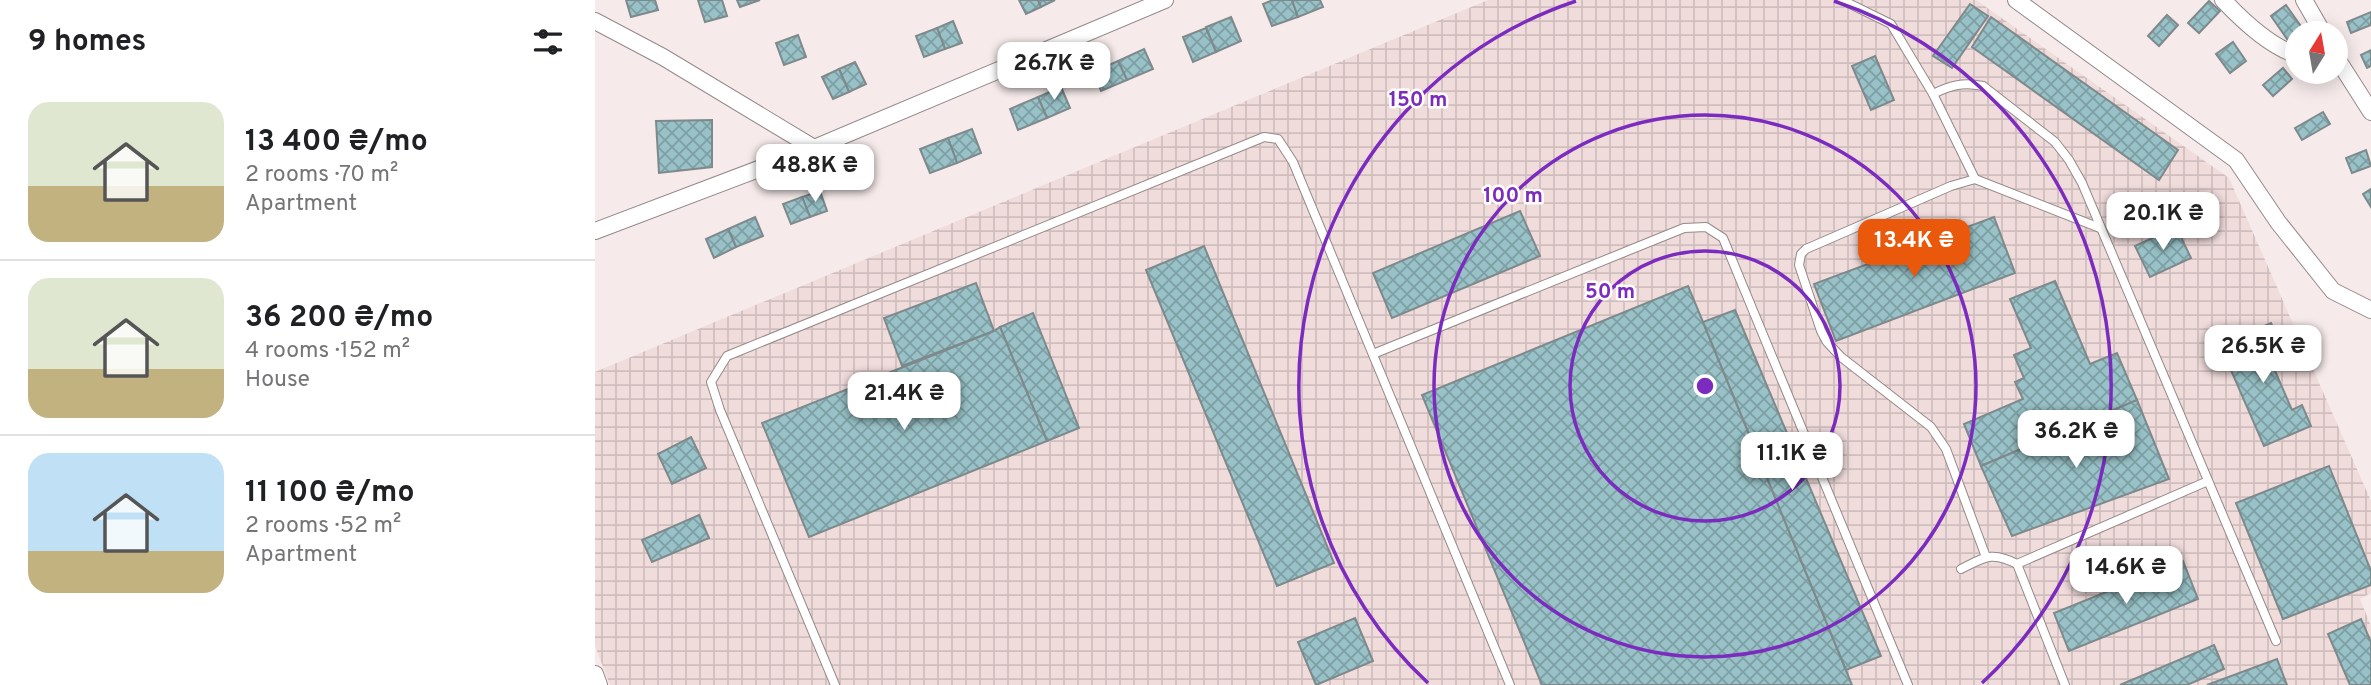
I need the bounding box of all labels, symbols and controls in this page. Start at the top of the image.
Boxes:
north arrow [2285,21,2349,84]
map controls [2285,21,2348,84]
icon: filters [529,23,567,61]
text: 9 homes [28,24,146,61]
pin: 26.7K ₴ [989,42,1119,102]
text: 26.7K ₴ [1013,50,1095,79]
text: 150 m [1389,87,1447,114]
text: 13 400 ₴/mo [245,124,428,161]
icon: home [84,130,168,214]
pin: 48.8K ₴ [750,144,880,204]
text: 48.8K ₴ [772,152,858,181]
text: 2 rooms · 70 m² [245,161,398,190]
text: 100 m [1483,183,1543,210]
text: Apartment [245,190,357,219]
pin: 20.1K ₴ [2098,192,2228,252]
text: 20.1K ₴ [2122,200,2204,229]
pin: 13.4K ₴ [1849,219,1979,279]
text: 13.4K ₴ [1874,227,1954,256]
text: 50 m [1585,279,1635,306]
text: 36 200 ₴/mo [245,300,433,337]
icon: home [84,306,168,390]
pin: 26.5K ₴ [2198,326,2328,385]
text: 26.5K ₴ [2221,333,2305,362]
text: 4 rooms · 152 m² [245,337,410,366]
text: House [245,366,310,395]
pin: 21.4K ₴ [839,372,969,432]
centre of rings [1693,374,1717,398]
text: 21.4K ₴ [864,380,944,409]
pin: 36.2K ₴ [2011,410,2141,470]
text: 36.2K ₴ [2034,418,2118,447]
pin: 11.1K ₴ [1727,433,1857,492]
text: 11.1K ₴ [1757,440,1827,469]
text: 11 100 ₴/mo [245,475,414,512]
icon: home [84,481,168,565]
text: 2 rooms · 52 m² [245,512,401,541]
text: Apartment [245,541,357,570]
pin: 14.6K ₴ [2061,546,2191,606]
text: 14.6K ₴ [2086,554,2166,583]

